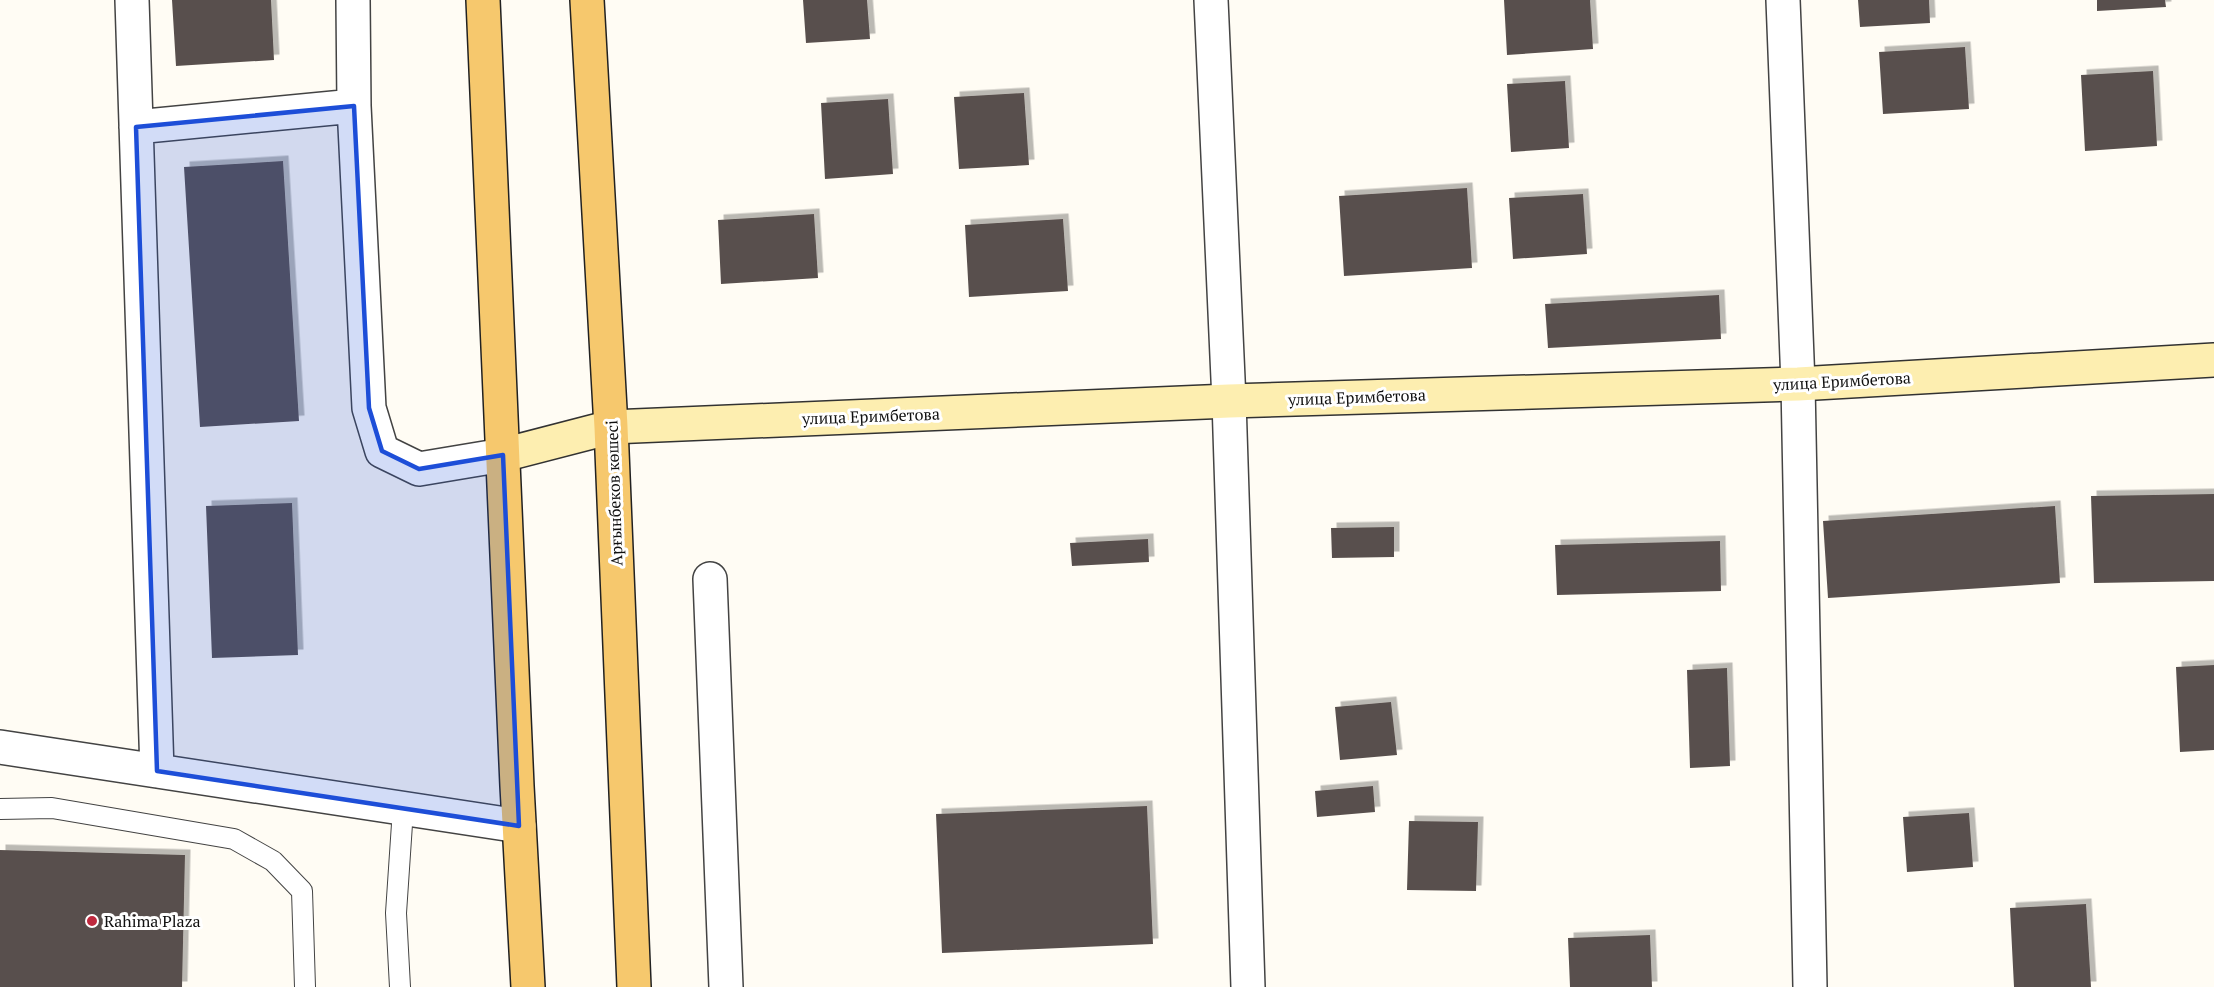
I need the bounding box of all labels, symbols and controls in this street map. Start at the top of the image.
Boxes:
street label: улица Еримбетова [1772,366,1911,396]
street label: улица Еримбетова [1287,384,1426,410]
street label: улица Еримбетова [801,403,940,429]
street label: Арғынбеков көшесі [600,420,628,566]
place label: Rahima Plaza [104,910,201,932]
marker: Rahima Plaza [85,914,99,928]

